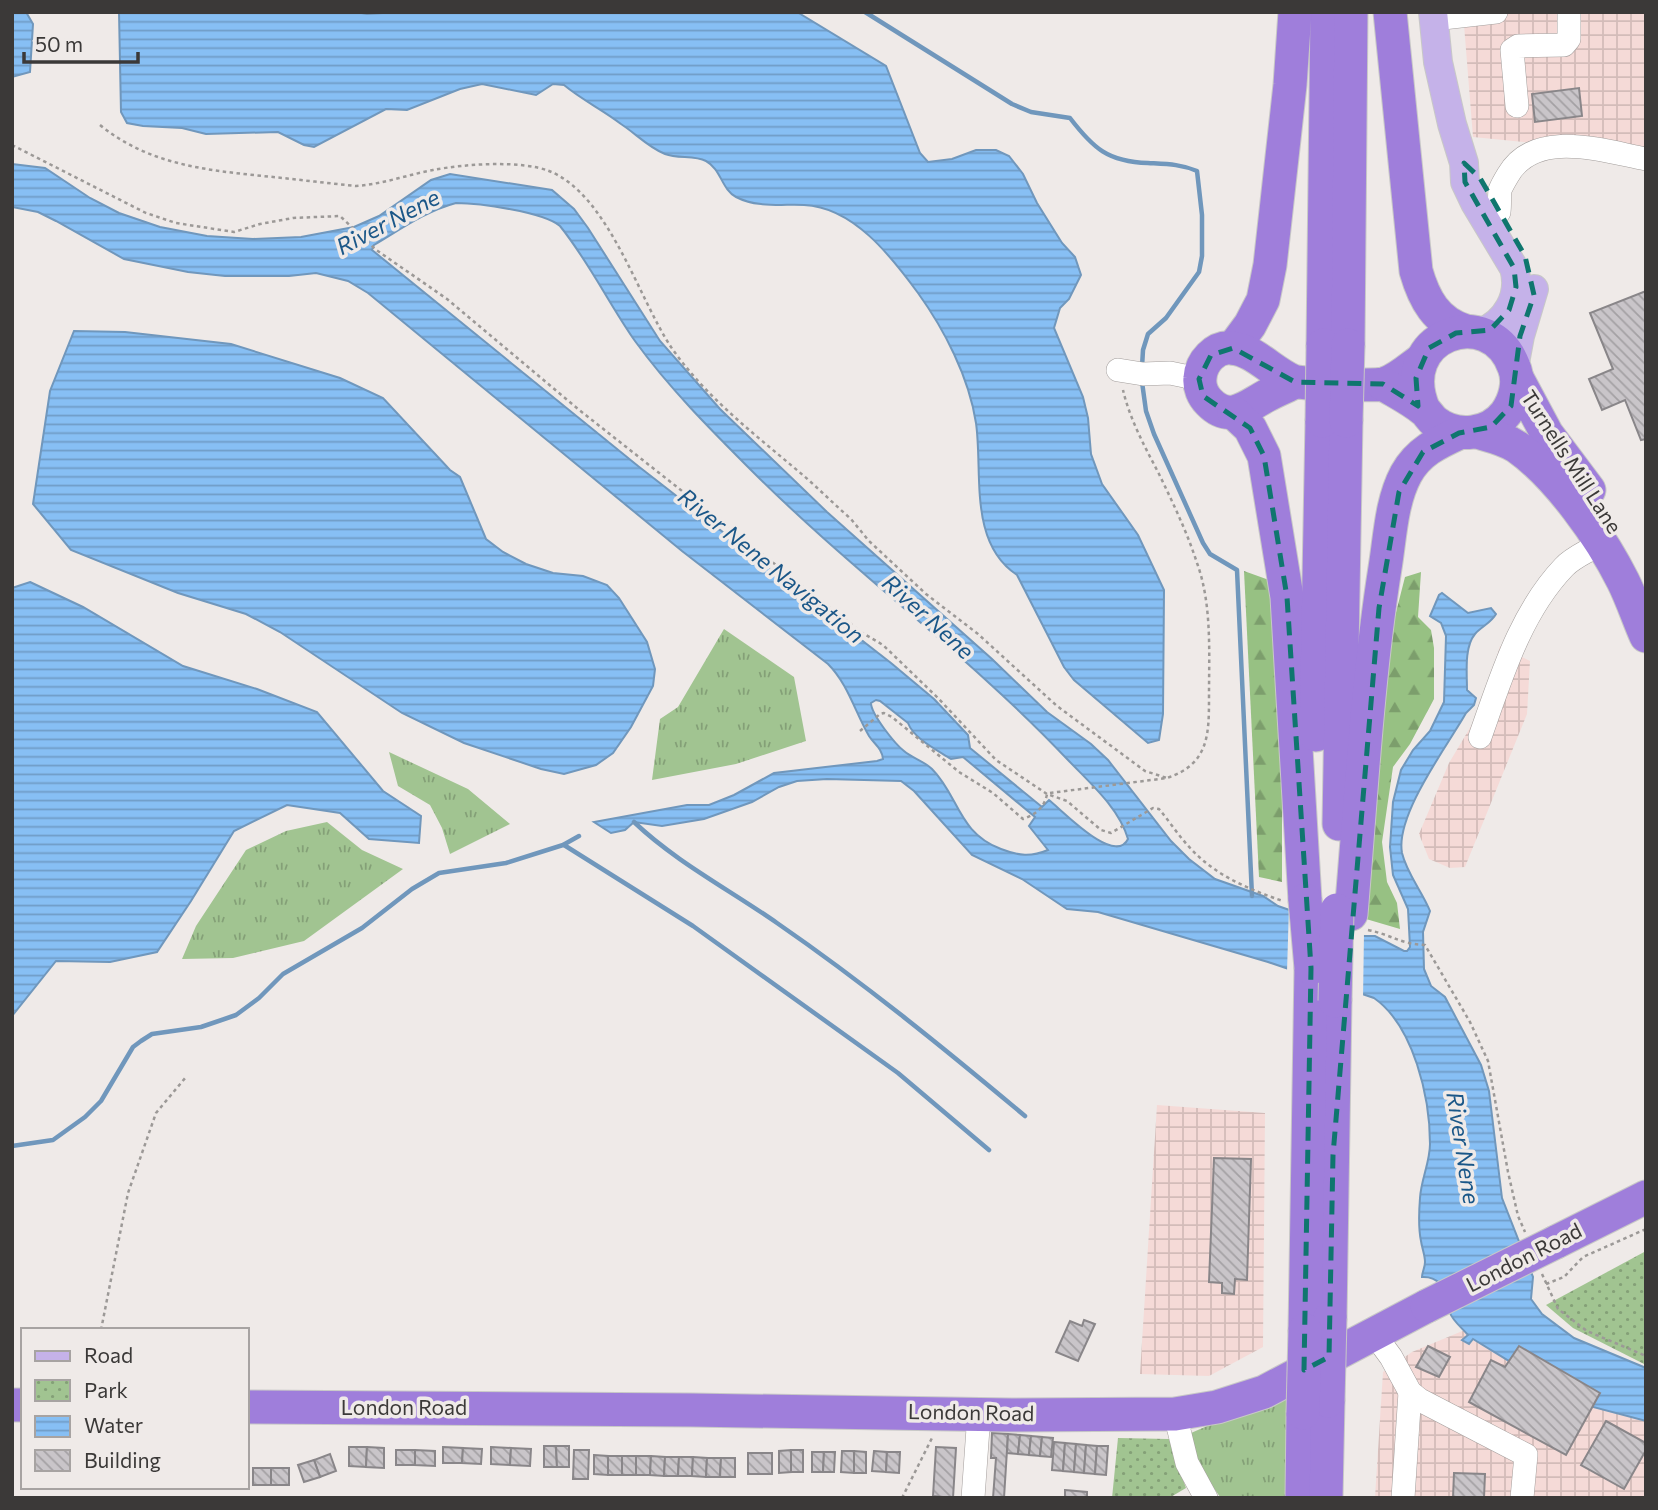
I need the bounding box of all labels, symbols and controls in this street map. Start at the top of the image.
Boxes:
scale bar [24,21,138,65]
text: 50 m [35,31,83,56]
water label: River Nene [331,182,444,260]
street label: Turnells Mill Lane [1517,385,1628,537]
water label: River Nene Navigation [673,482,870,649]
water label: River Nene [877,568,980,665]
water label: River Nene [1441,1090,1487,1206]
street label: London Road [1461,1217,1585,1296]
legend [21,1328,248,1489]
text: Road [84,1342,133,1367]
text: Park [84,1377,128,1402]
street label: London Road [341,1394,467,1419]
street label: London Road [908,1398,1034,1425]
text: Water [84,1412,143,1437]
text: Building [84,1447,161,1472]

